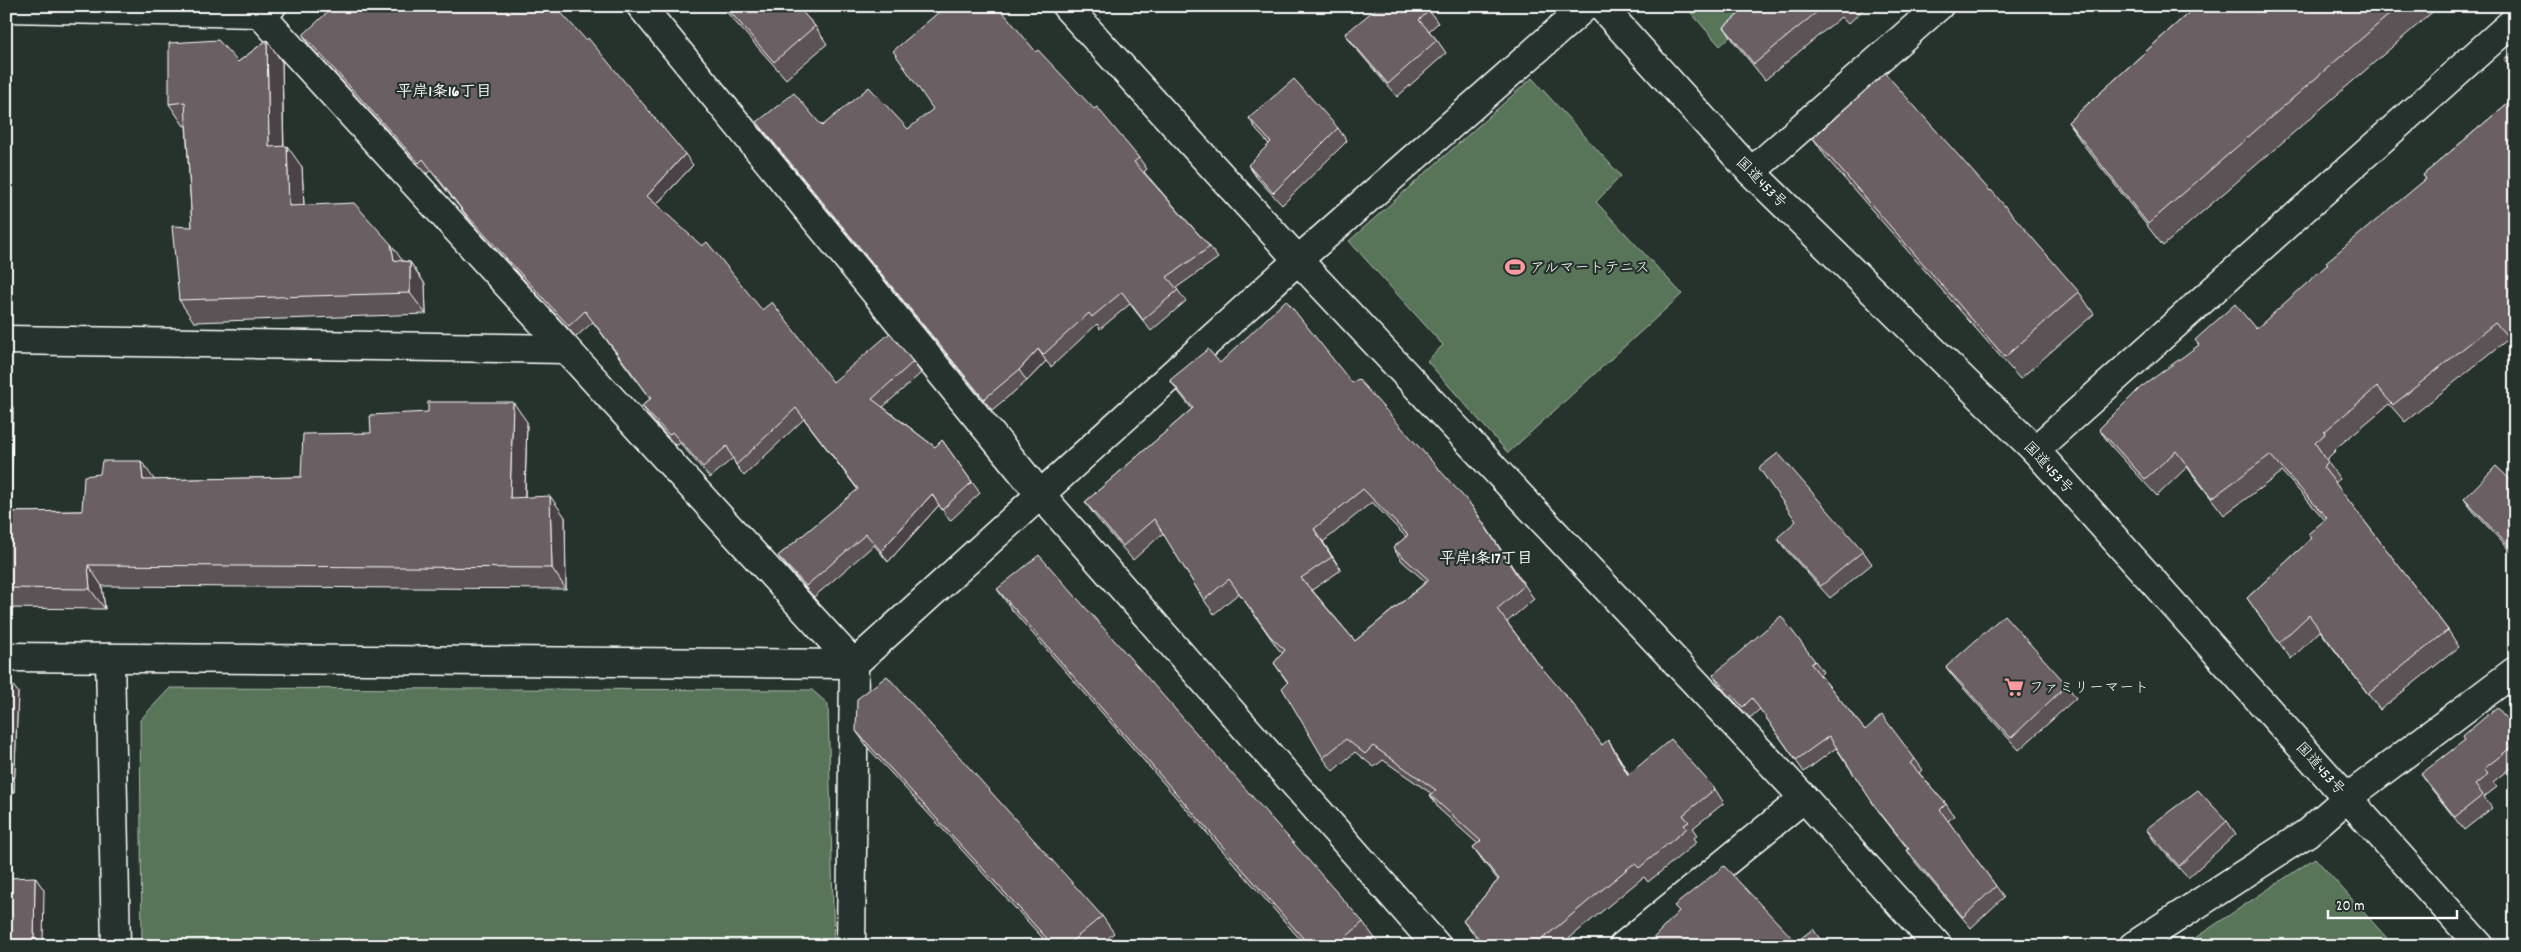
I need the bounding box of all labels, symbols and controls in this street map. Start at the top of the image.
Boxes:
district label: 平岸1条16丁目 [397,81,491,104]
street label: 国道453号 [1730,153,1791,214]
sports icon: アルマートテニス [1504,256,1526,278]
place label: アルマートテニス [1530,258,1650,280]
street label: 国道453号 [2017,437,2078,500]
district label: 平岸1条17丁目 [1439,548,1533,571]
supermarket icon: ファミリーマート [2003,676,2025,698]
place label: ファミリーマート [2029,678,2149,700]
street label: 国道453号 [2290,738,2349,801]
scale bar [2328,887,2457,919]
text: 20 m [2336,896,2364,918]

